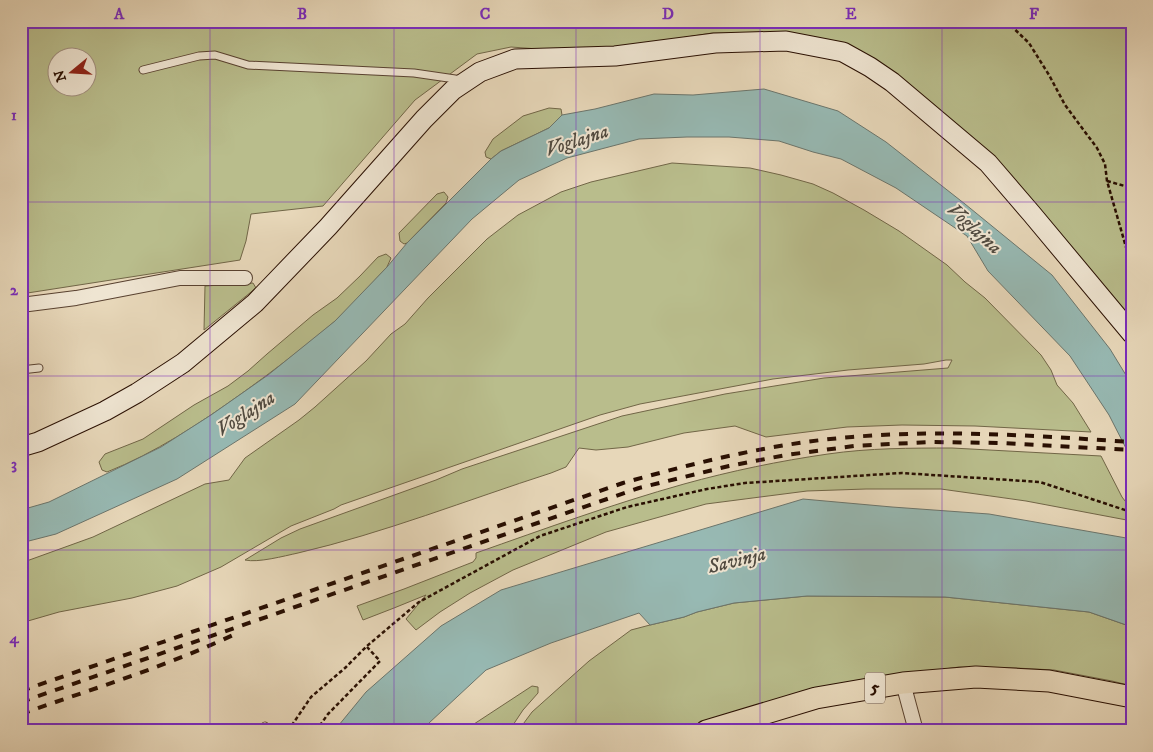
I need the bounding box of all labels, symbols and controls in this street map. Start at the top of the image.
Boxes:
text: A [113,4,125,24]
text: B [297,4,307,24]
text: C [480,4,490,24]
text: D [662,4,674,24]
text: E [845,4,857,24]
text: F [1029,4,1039,24]
north arrow [48,48,98,98]
text: N [50,67,71,84]
text: 1 [11,105,17,125]
water label: Voglajna [542,119,612,163]
water label: Voglajna [941,198,1007,260]
text: 2 [10,280,19,300]
water label: Voglajna [212,386,280,442]
text: 3 [11,454,17,474]
water label: Savinja [704,542,769,581]
text: 4 [8,628,19,648]
road number: 5 [865,672,885,704]

